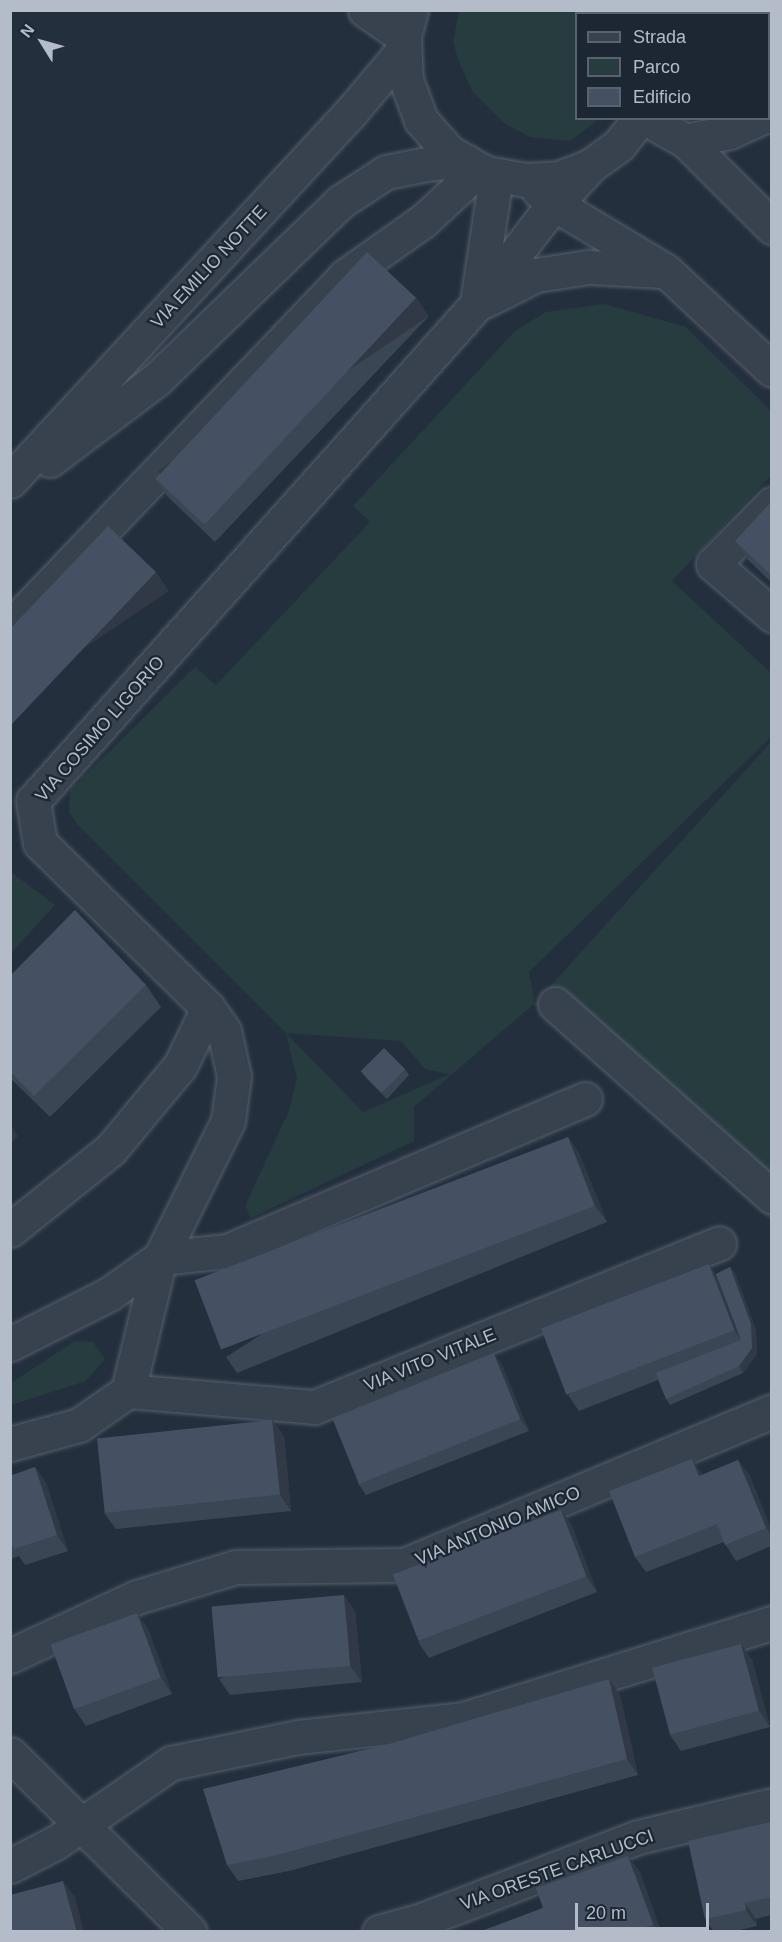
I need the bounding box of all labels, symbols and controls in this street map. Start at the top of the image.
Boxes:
north arrow [12,12,72,72]
legend [575,12,770,120]
text: N [17,21,37,41]
text: Strada [633,27,686,47]
text: Parco [633,57,680,77]
text: Edificio [633,87,691,107]
street label: VIA EMILIO NOTTE [146,201,272,333]
street label: VIA COSIMO LIGORIO [30,651,170,807]
street label: VIA VITO VITALE [360,1324,500,1396]
street label: VIA ANTONIO AMICO [411,1481,585,1571]
street label: VIA ORESTE CARLUCCI [457,1825,657,1915]
scale bar [578,1891,712,1929]
text: 20 m [586,1903,626,1923]

